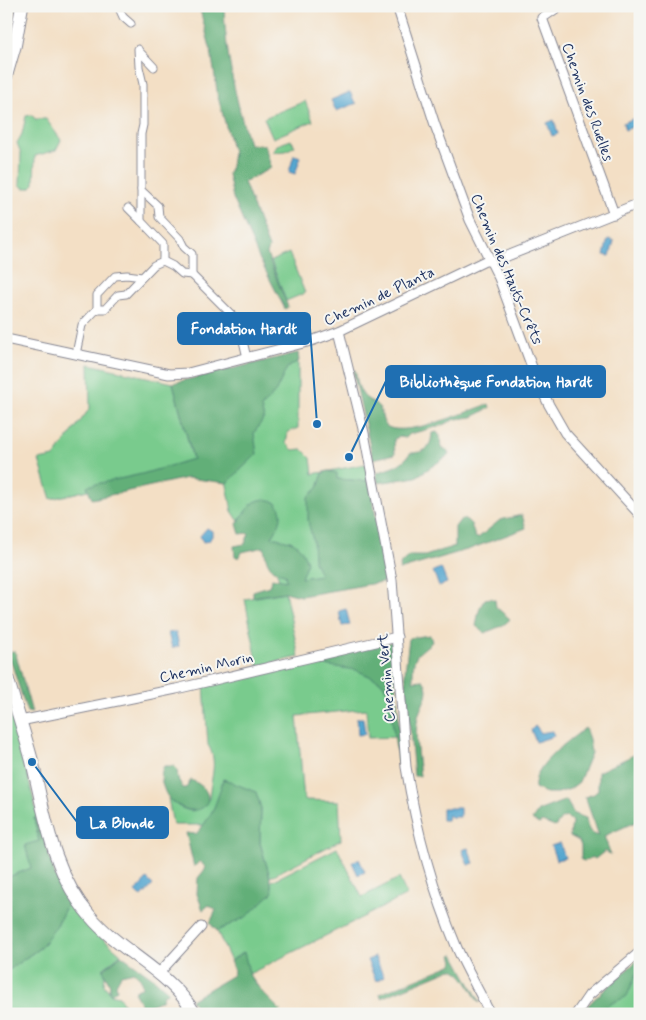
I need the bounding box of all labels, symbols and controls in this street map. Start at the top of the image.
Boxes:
street label: Chemin des Ruelles [556,40,618,165]
street label: Chemin des Hauts-Crêts [465,191,547,348]
street label: Chemin de Planta [321,263,438,331]
callout: Fondation Hardt [178,313,310,344]
text: Fondation Hardt [191,319,297,340]
callout: Bibliothèque Fondation Hardt [386,366,605,397]
text: Bibliothèque Fondation Hardt [400,372,592,393]
street label: Chemin Vert [373,632,401,723]
street label: Chemin Morin [158,648,255,688]
callout: La Blonde [77,807,168,838]
text: La Blonde [89,813,155,834]

